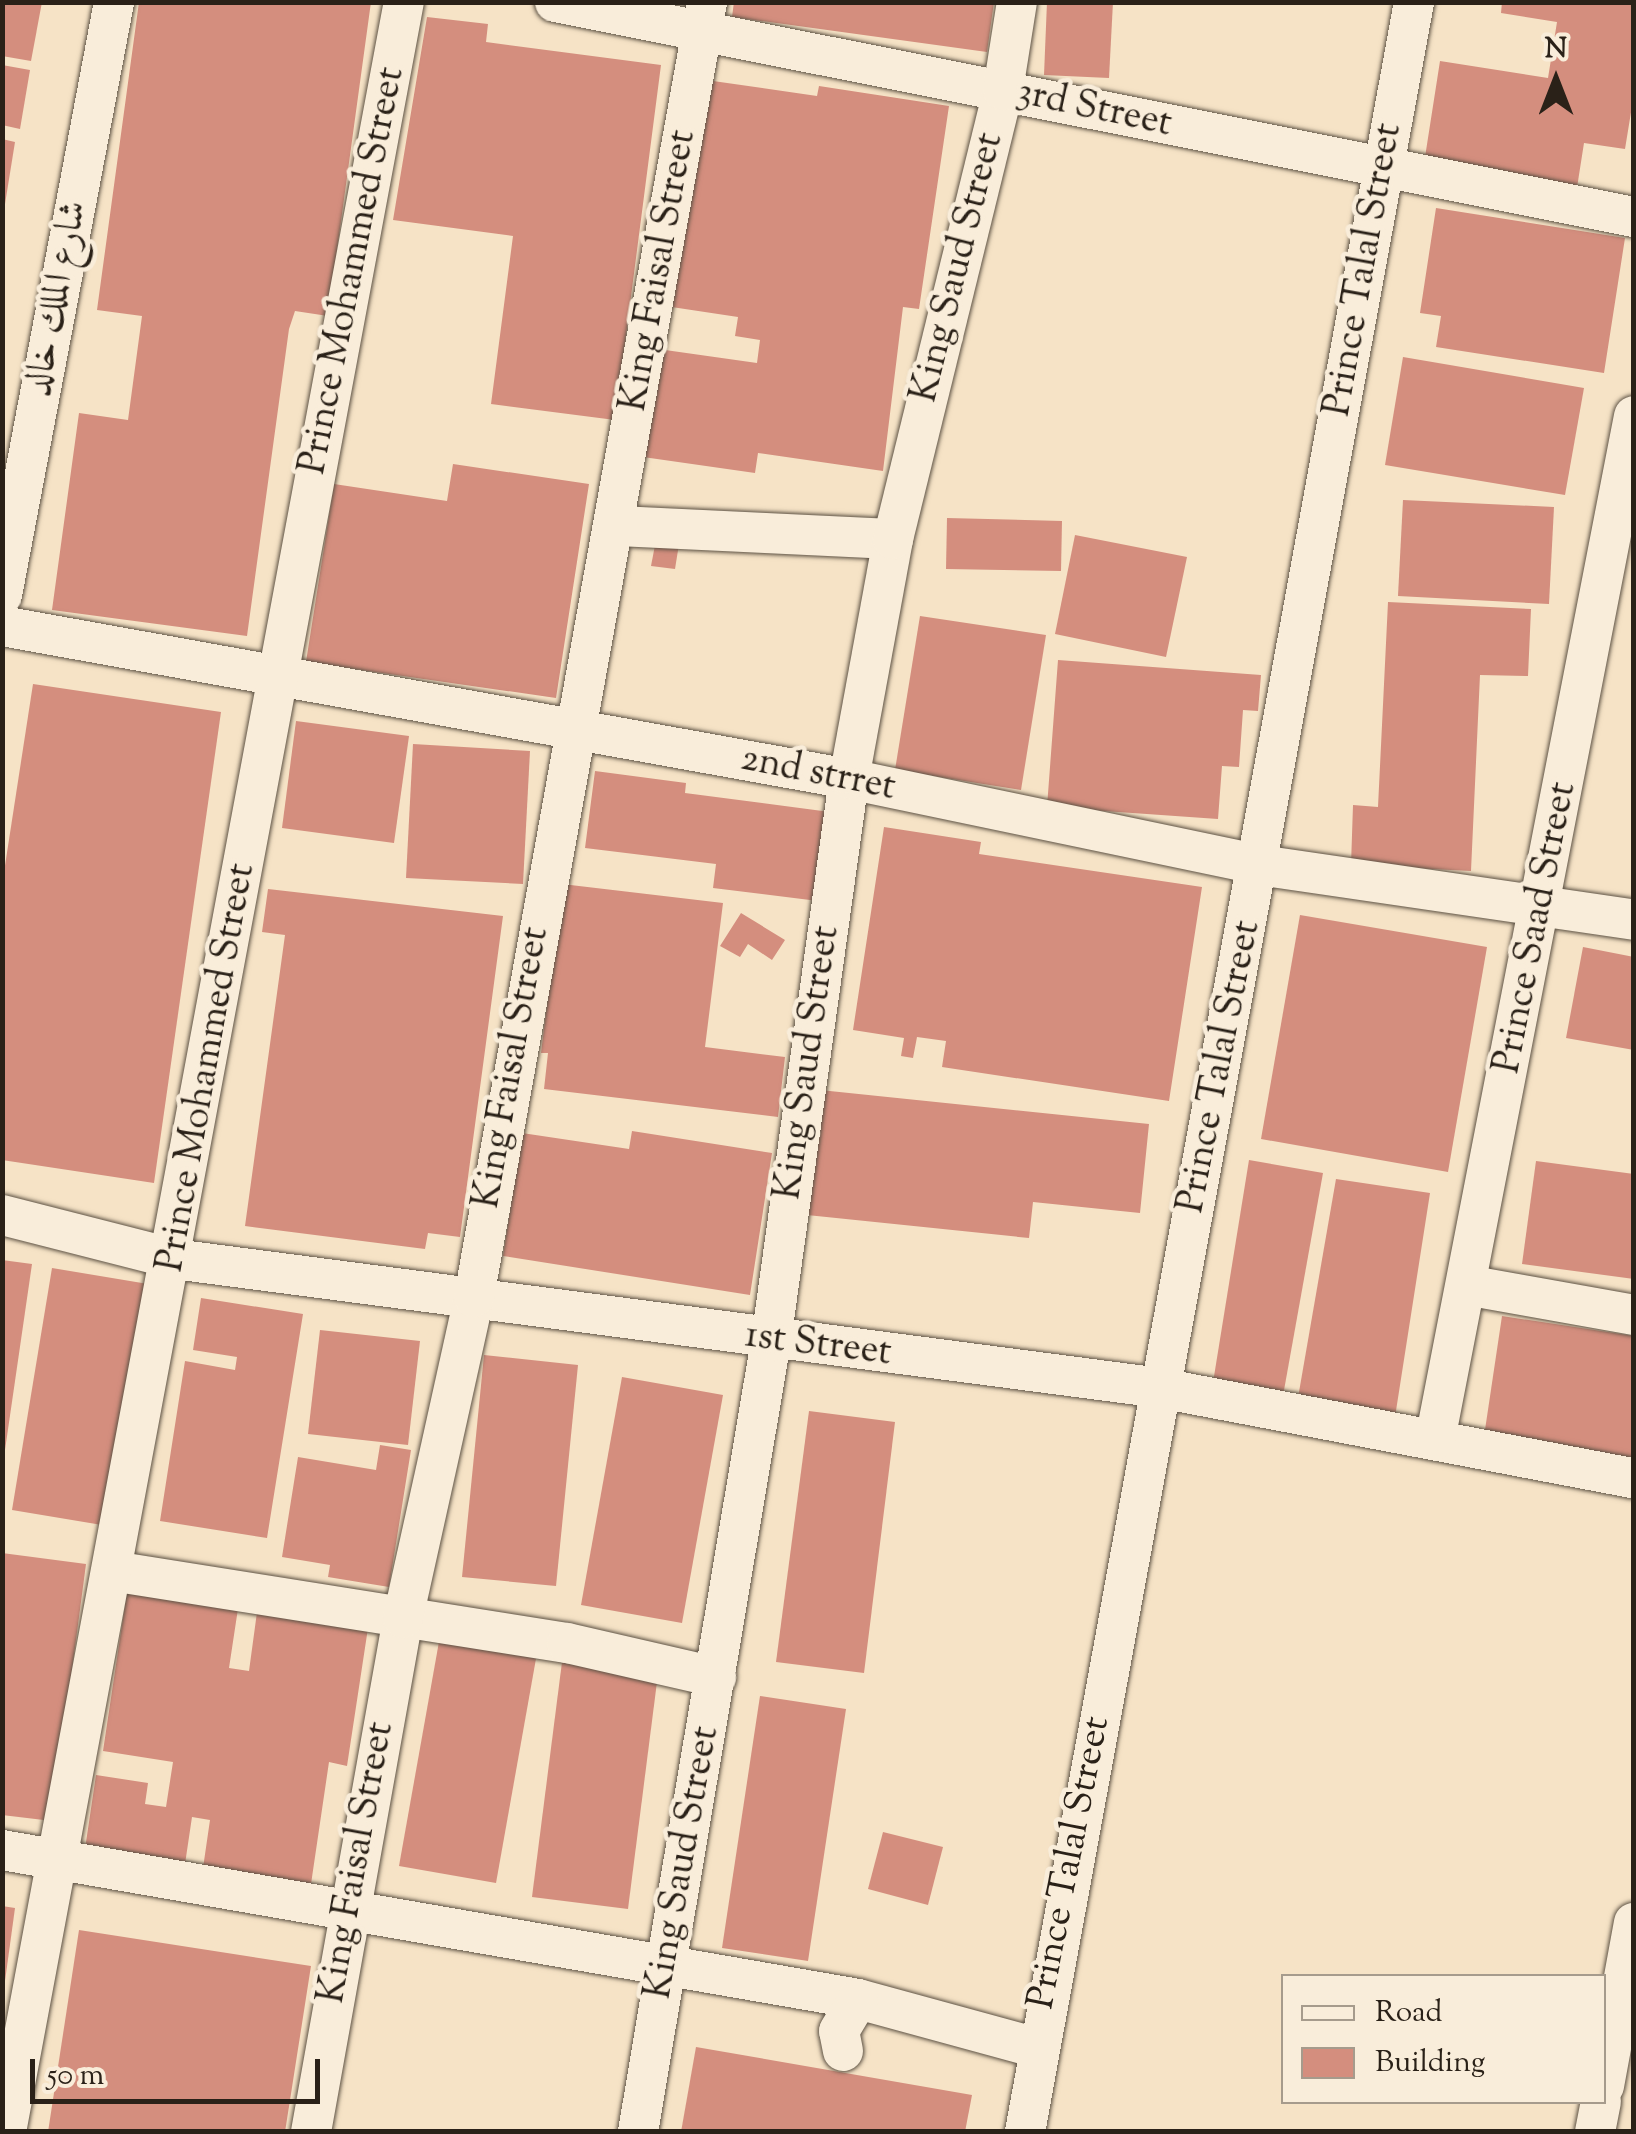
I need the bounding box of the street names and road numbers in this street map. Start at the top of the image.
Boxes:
street label: Prince Mohammed Street [292,64,416,478]
street label: 3rd Street [1013,71,1175,149]
street label: Prince Talal Street [1317,120,1413,420]
street label: King Faisal Street [613,127,707,415]
street label: King Saud Street [903,128,1015,408]
street label: شارع الملك خالد [17,197,99,401]
street label: 2nd strret [737,738,899,812]
street label: Prince Saad Street [1486,778,1588,1078]
street label: Prince Mohammed Street [150,860,266,1276]
street label: Prince Talal Street [1170,917,1272,1217]
street label: King Saud Street [767,923,851,1203]
street label: King Faisal Street [466,924,560,1212]
street label: 1st Street [742,1314,894,1378]
street label: Prince Talal Street [1020,1713,1122,2013]
street label: King Faisal Street [311,1719,405,2007]
street label: King Saud Street [638,1723,730,2003]

